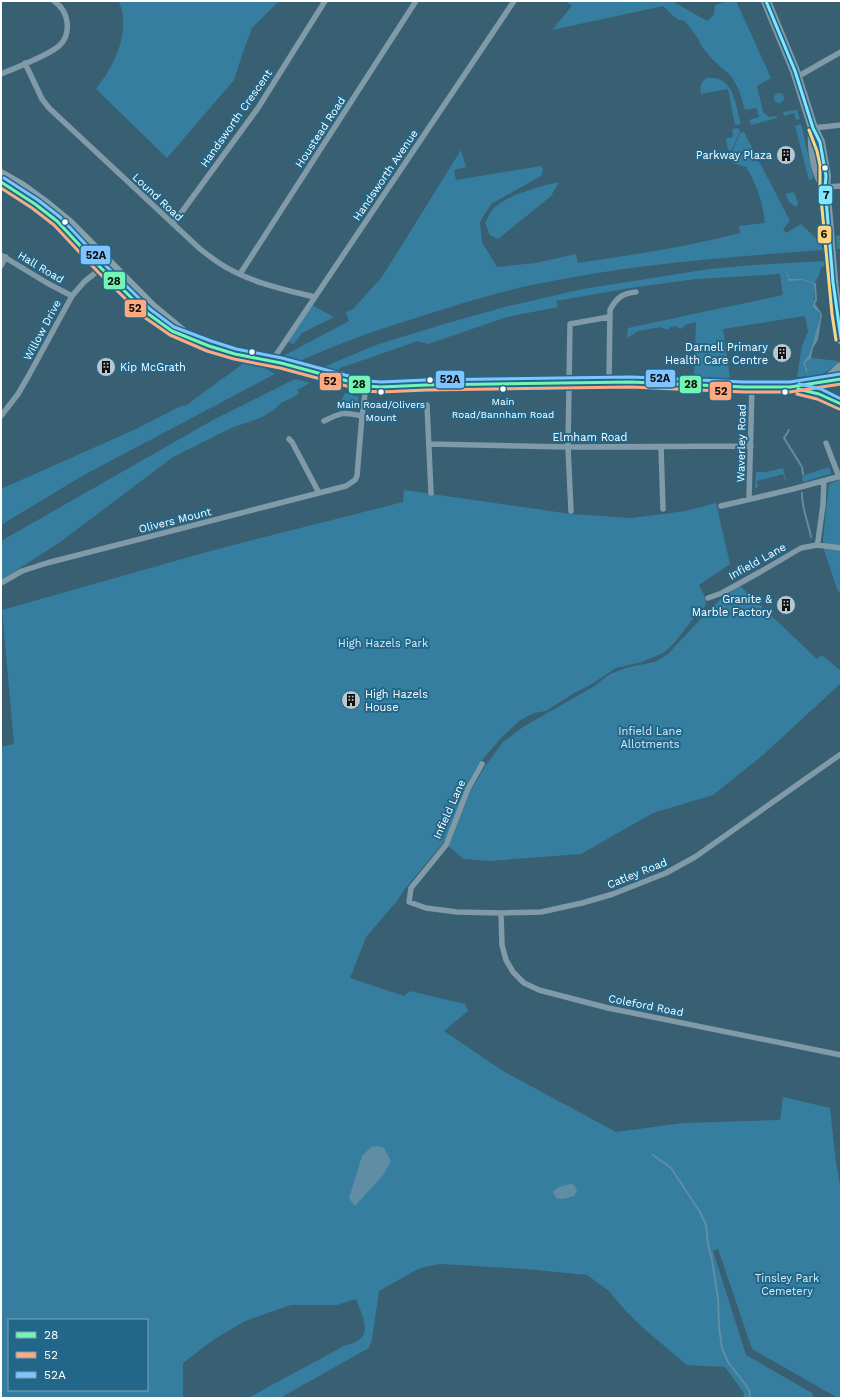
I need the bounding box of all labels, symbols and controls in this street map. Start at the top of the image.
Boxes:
street label: Handsworth Crescent [198,67,275,170]
street label: Houstead Road [293,94,348,170]
street label: Handsworth Avenue [350,127,421,223]
building icon: Parkway Plaza [775,144,797,166]
place label: Parkway Plaza [696,149,772,162]
unlabelled marker [820,163,830,173]
street label: Lound Road [130,171,186,224]
line badge: 7 [818,185,833,205]
text: 7 [823,189,830,202]
unlabelled marker [60,217,70,227]
line badge: 6 [817,225,832,244]
text: 6 [821,228,828,241]
line badge: 52A [80,245,111,265]
street label: Hall Road [15,249,66,286]
text: 52A [86,249,107,262]
line badge: 28 [103,271,126,290]
text: 28 [107,275,121,288]
street label: Willow Drive [21,298,64,363]
line badge: 52 [124,299,147,318]
text: 52 [129,302,142,315]
place label: Darnell Primary Health Care Centre [665,341,768,367]
building icon: Darnell Primary Health Care Centre [771,342,793,364]
unlabelled marker [247,347,257,357]
building icon: Kip McGrath [95,356,117,378]
place label: Kip McGrath [120,361,186,374]
line badge: 52A [645,369,676,388]
line badge: 52A [435,370,465,389]
line badge: 52 [319,372,342,391]
text: 52A [650,372,671,385]
text: 52A [440,373,461,386]
text: 52 [324,375,337,388]
line badge: 28 [348,375,371,394]
unlabelled marker [425,375,435,385]
line badge: 28 [679,375,702,394]
text: 28 [352,378,366,391]
text: 28 [684,378,698,391]
line badge: 52 [709,381,732,401]
marker: Main Road/Bannham Road [498,384,508,394]
text: 52 [715,385,728,398]
marker: Main Road/Olivers Mount [376,387,386,397]
unlabelled marker [780,387,790,397]
place label: Main Road/Bannham Road [452,396,554,420]
place label: Main Road/Olivers Mount [337,399,425,423]
street label: Waverley Road [734,404,749,482]
street label: Elmham Road [553,431,628,444]
street label: Olivers Mount [137,505,213,536]
street label: Infield Lane [726,540,788,583]
place label: Granite & Marble Factory [692,593,772,619]
building icon: Granite & Marble Factory [775,594,797,616]
park label: High Hazels Park [338,637,428,650]
place label: High Hazels House [365,688,428,714]
building icon: High Hazels House [340,689,362,711]
park label: Infield Lane Allotments [618,725,682,751]
street label: Infield Lane [431,778,468,841]
street label: Catley Road [605,856,669,891]
street label: Coleford Road [607,992,685,1019]
park label: Tinsley Park Cemetery [755,1272,819,1298]
legend [8,1319,148,1391]
text: 28 [44,1328,58,1342]
text: 52 [44,1348,58,1362]
text: 52A [44,1368,66,1382]

